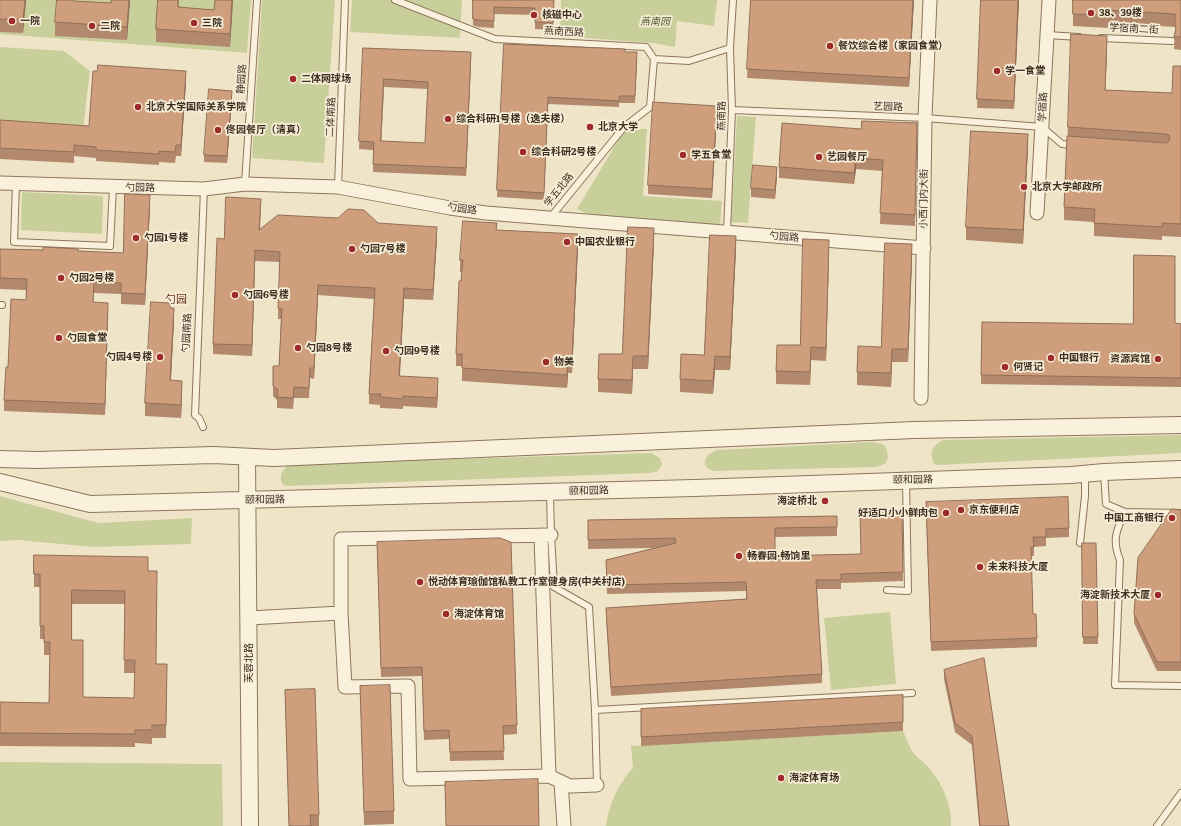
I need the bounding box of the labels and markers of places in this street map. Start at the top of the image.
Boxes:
place label: 38、39楼 [1099,7,1142,19]
marker: 38、39楼 [1086,8,1096,18]
place label: 核磁中心 [542,9,582,21]
marker: 核磁中心 [529,10,539,20]
place label: 一院 [20,15,40,27]
marker: 一院 [7,16,17,26]
place label: 三院 [202,17,222,29]
marker: 三院 [189,18,199,28]
place label: 二院 [100,20,120,32]
marker: 二院 [87,21,97,31]
place label: 餐饮综合楼（家园食堂） [838,40,948,52]
marker: 餐饮综合楼（家园食堂） [825,41,835,51]
place label: 学一食堂 [1005,65,1045,77]
marker: 学一食堂 [992,66,1002,76]
place label: 二体网球场 [301,73,351,85]
marker: 二体网球场 [288,74,298,84]
place label: 北京大学国际关系学院 [146,101,246,113]
marker: 北京大学国际关系学院 [133,102,143,112]
place label: 综合科研1号楼（逸夫楼） [456,113,570,125]
marker: 综合科研1号楼（逸夫楼） [443,114,453,124]
place label: 北京大学 [598,121,638,133]
marker: 北京大学 [585,122,595,132]
place label: 佟园餐厅（清真） [226,124,306,136]
marker: 佟园餐厅（清真） [213,125,223,135]
place label: 综合科研2号楼 [531,146,596,158]
marker: 综合科研2号楼 [518,147,528,157]
place label: 学五食堂 [691,149,731,161]
marker: 学五食堂 [678,150,688,160]
place label: 艺园餐厅 [827,151,867,163]
marker: 艺园餐厅 [814,152,824,162]
place label: 北京大学邮政所 [1032,181,1102,193]
marker: 北京大学邮政所 [1019,182,1029,192]
place label: 勺园1号楼 [144,232,188,244]
marker: 勺园1号楼 [131,233,141,243]
place label: 中国农业银行 [575,236,635,248]
marker: 中国农业银行 [562,237,572,247]
place label: 勺园7号楼 [360,243,405,255]
marker: 勺园7号楼 [347,244,357,254]
place label: 勺园2号楼 [69,272,114,284]
marker: 勺园2号楼 [56,273,66,283]
place label: 勺园6号楼 [243,289,289,301]
marker: 勺园6号楼 [230,290,240,300]
place label: 勺园食堂 [67,332,107,344]
marker: 勺园食堂 [54,333,64,343]
place label: 勺园8号楼 [306,342,352,354]
marker: 勺园8号楼 [293,343,303,353]
place label: 勺园9号楼 [394,345,440,357]
marker: 勺园9号楼 [381,346,391,356]
place label: 勺园4号楼 [106,351,152,363]
marker: 勺园4号楼 [155,352,165,362]
place label: 中国银行 [1059,352,1099,364]
marker: 中国银行 [1046,353,1056,363]
place label: 资源宾馆 [1110,353,1150,365]
marker: 资源宾馆 [1153,354,1163,364]
place label: 物美 [554,356,574,368]
marker: 物美 [541,357,551,367]
place label: 何贤记 [1013,361,1043,373]
marker: 何贤记 [1000,362,1010,372]
place label: 海淀桥北 [777,495,817,507]
marker: 海淀桥北 [820,496,830,506]
place label: 京东便利店 [969,504,1019,516]
marker: 京东便利店 [956,505,966,515]
place label: 好适口小小鲜肉包 [858,507,938,519]
marker: 好适口小小鲜肉包 [941,508,951,518]
place label: 中国工商银行 [1104,512,1164,524]
marker: 中国工商银行 [1167,513,1177,523]
place label: 畅春园·畅饷里 [747,550,810,562]
marker: 畅春园·畅饷里 [734,551,744,561]
place label: 未来科技大厦 [988,561,1048,573]
marker: 未来科技大厦 [975,562,985,572]
place label: 悦动体育瑜伽馆私教工作室健身房(中关村店) [428,576,625,588]
marker: 悦动体育瑜伽馆私教工作室健身房(中关村店) [415,577,425,587]
place label: 海淀新技术大厦 [1080,589,1150,601]
marker: 海淀新技术大厦 [1153,590,1163,600]
place label: 海淀体育馆 [454,608,504,620]
marker: 海淀体育馆 [441,609,451,619]
place label: 海淀体育场 [789,772,839,784]
marker: 海淀体育场 [776,773,786,783]

